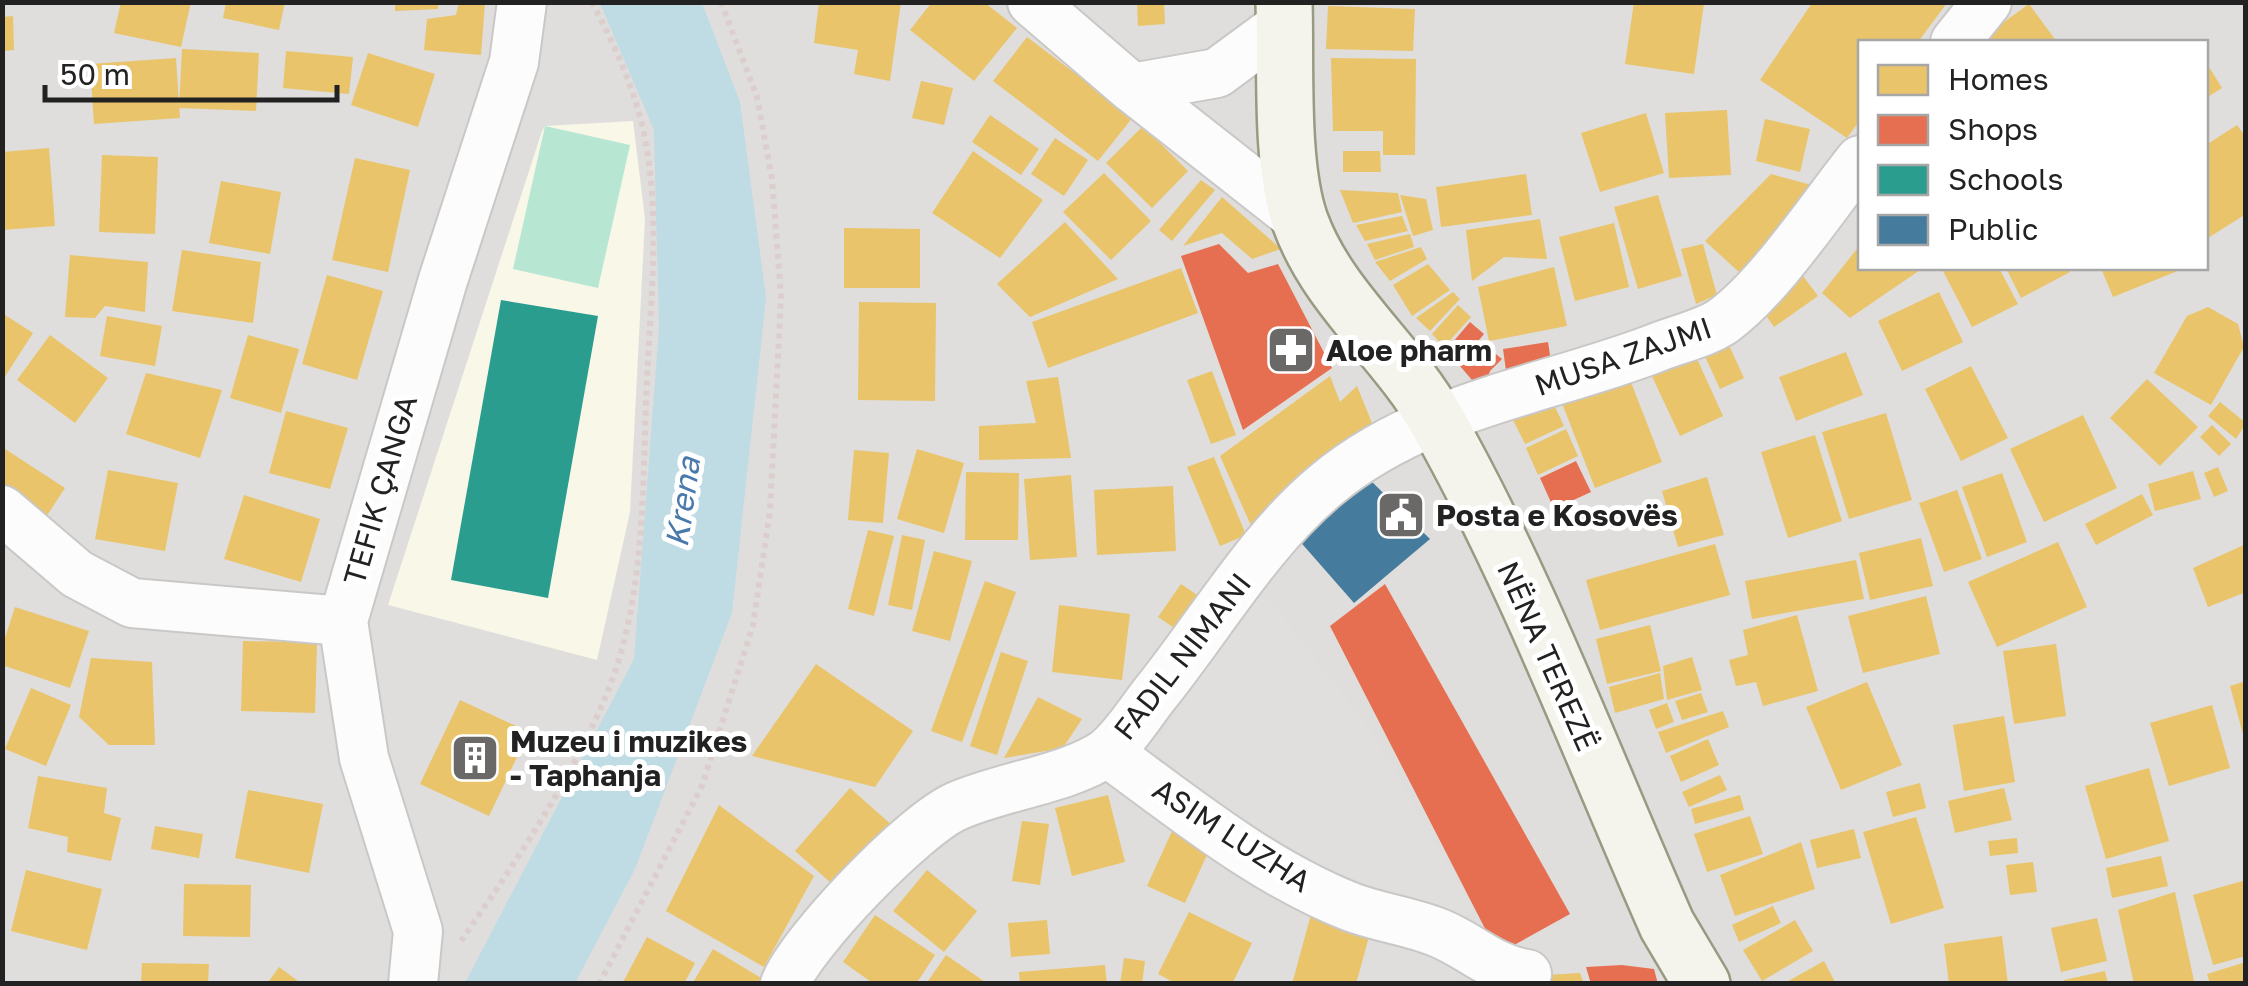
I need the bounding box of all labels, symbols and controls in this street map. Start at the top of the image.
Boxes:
scale bar [45,40,338,102]
legend [1858,40,2208,270]
text: 50 m [60,56,130,92]
text: Homes [1948,61,2049,97]
text: Shops [1948,111,2038,147]
text: Schools [1948,161,2064,197]
text: Public [1948,211,2038,247]
street label: MUSA ZAJMI [1530,309,1716,403]
pharmacy icon: Aloe pharm [1265,324,1317,376]
place label: Aloe pharm [1326,332,1492,368]
street label: TEFIK ÇANGA [336,391,424,589]
water label: Krena [657,453,707,549]
public building icon: Posta e Kosovës [1375,489,1427,541]
place label: Posta e Kosovës [1436,497,1678,533]
street label: NËNA TEREZË [1490,556,1606,756]
street label: FADIL NIMANI [1106,566,1258,746]
place label: Muzeu i muzikes - Taphanja [510,723,747,793]
building icon: Muzeu i muzikes - Taphanja [449,732,501,784]
street label: ASIM LUZHA [1146,771,1318,899]

